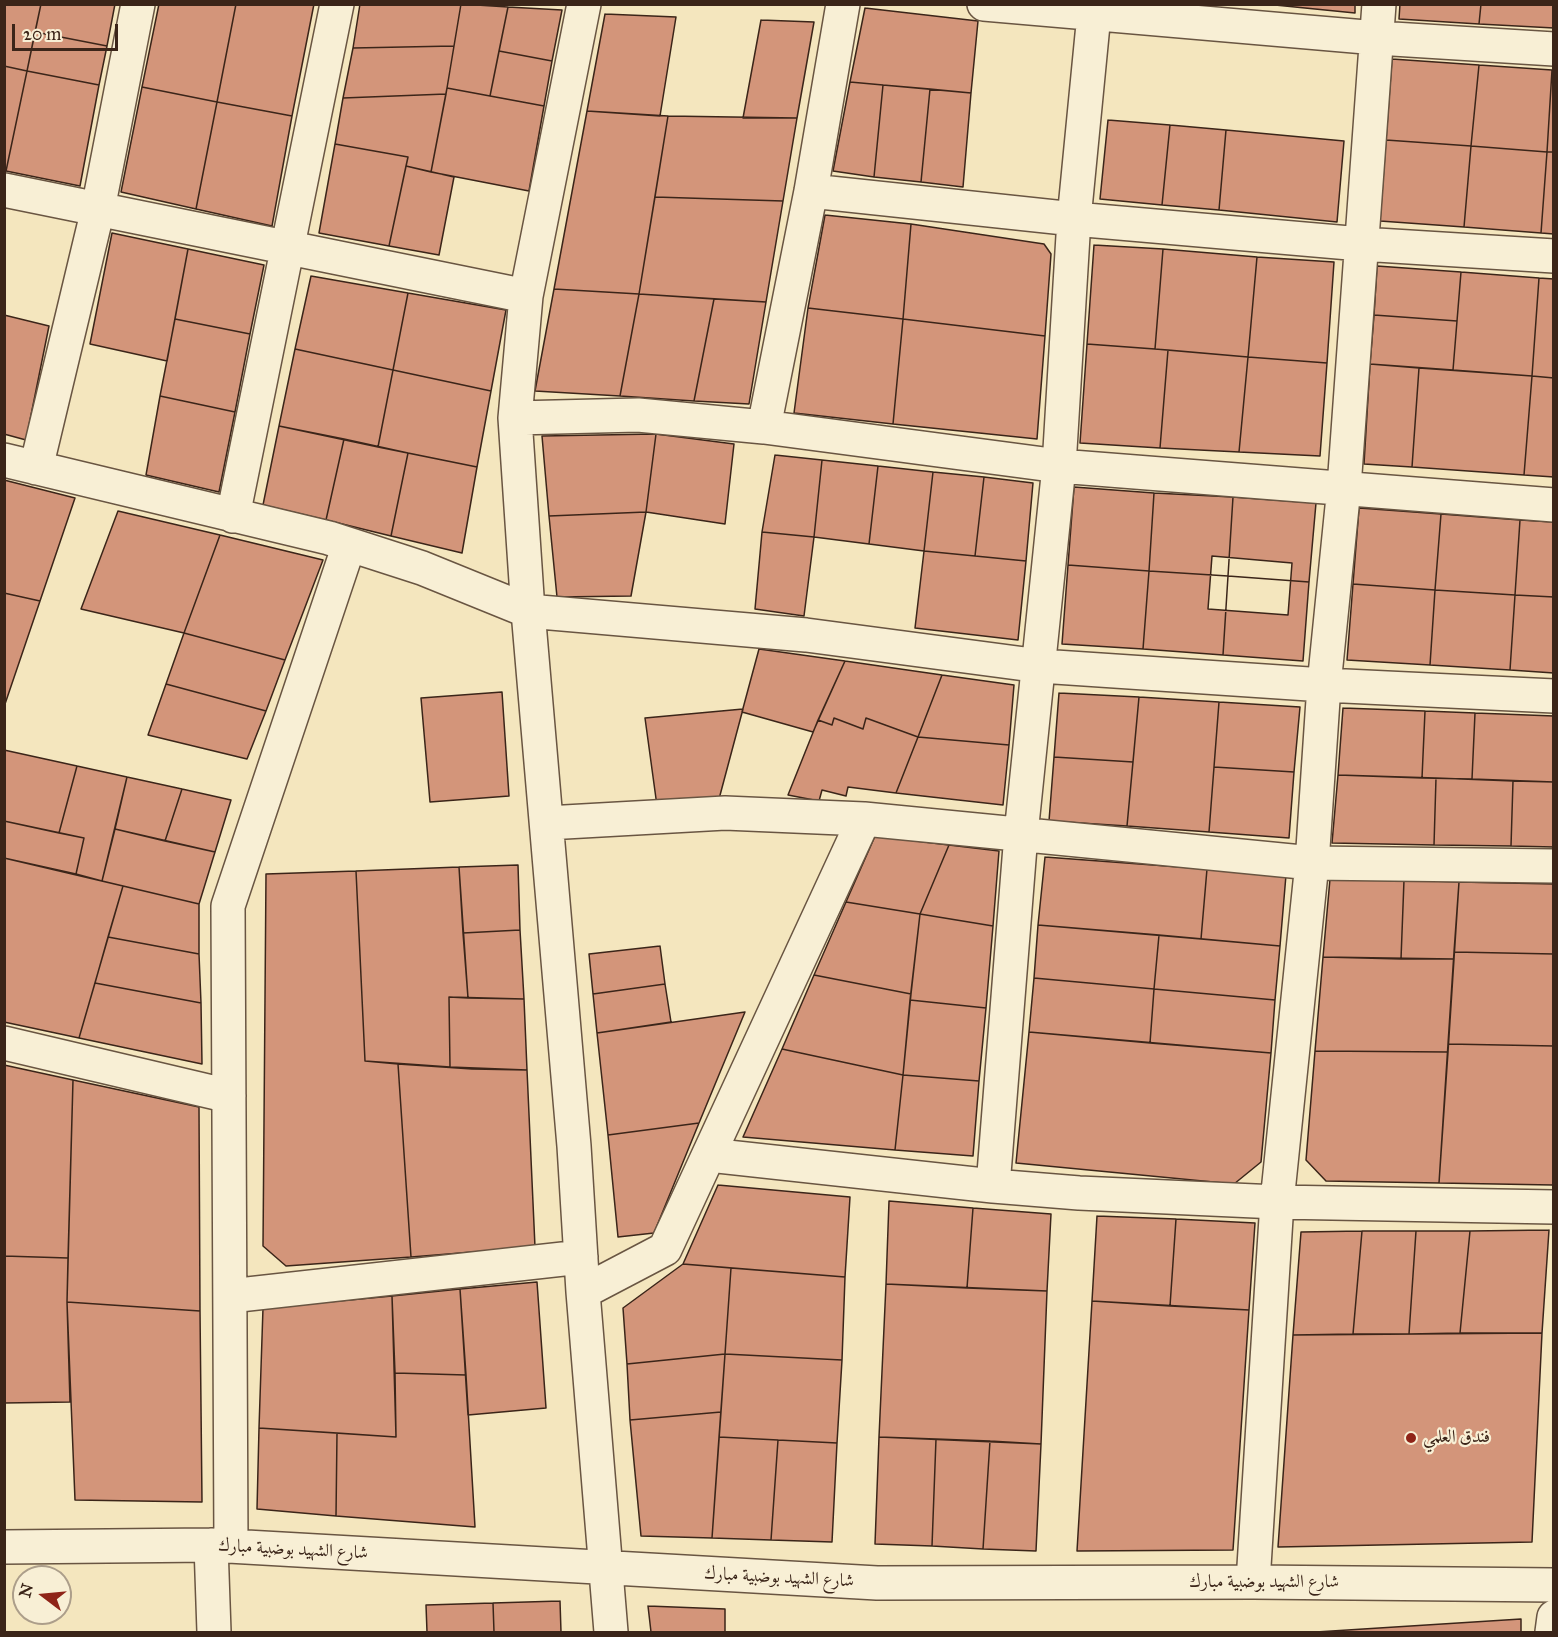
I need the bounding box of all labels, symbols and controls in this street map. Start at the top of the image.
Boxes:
scale bar [15,12,122,50]
text: 20 m [23,23,61,45]
place label: فندق العلمي [1423,1427,1490,1449]
marker: فندق العلمي [1404,1431,1418,1445]
street label: شارع الشهيد بوضبية مبارك [217,1535,369,1565]
street label: شارع الشهيد بوضبية مبارك [703,1563,855,1593]
north arrow [12,1565,72,1625]
street label: شارع الشهيد بوضبية مبارك [1189,1572,1339,1594]
text: N [15,1581,37,1600]

